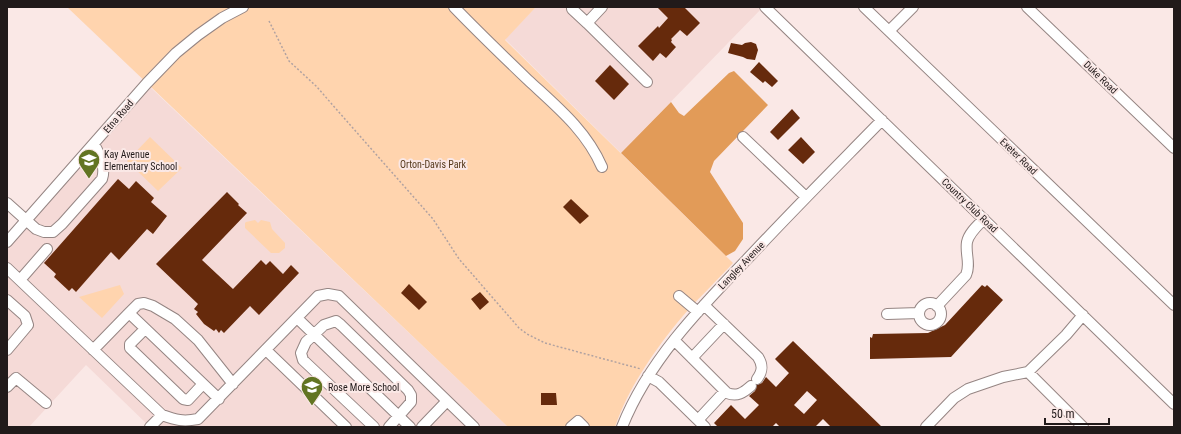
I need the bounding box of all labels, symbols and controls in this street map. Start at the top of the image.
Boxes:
street label: Duke Road [1082,59,1120,96]
street label: Etna Road [101,98,136,135]
street label: Exeter Road [998,136,1039,177]
school or university icon: Kay Avenue Elementary School [76,147,102,180]
place label: Kay Avenue Elementary School [104,149,177,172]
park label: Orton-Davis Park [400,159,467,170]
street label: Country Club Road [940,176,1000,235]
street label: Langley Avenue [716,239,767,291]
school or university icon: Rose More School [299,374,325,407]
place label: Rose More School [328,382,399,393]
scale bar [1045,400,1109,426]
text: 50 m [1051,407,1075,421]

